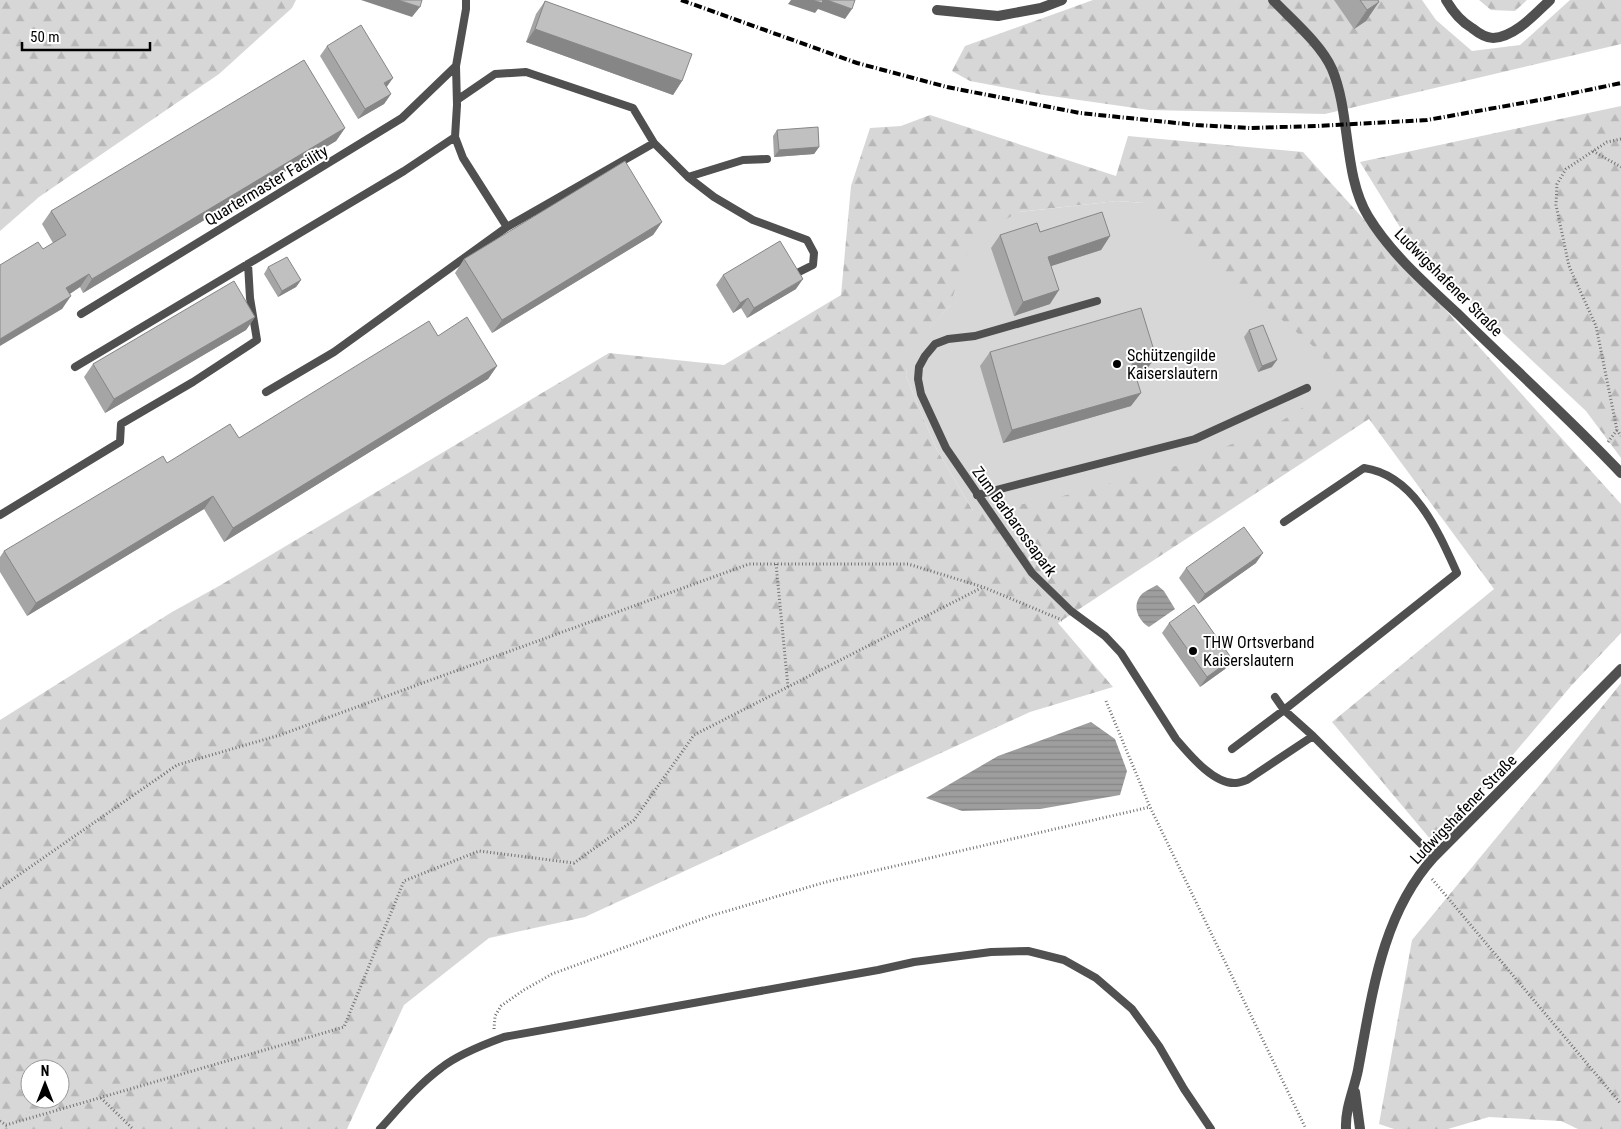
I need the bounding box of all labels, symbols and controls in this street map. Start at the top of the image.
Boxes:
scale bar [22,20,150,52]
text: 50 m [30,28,60,46]
street label: Quartermaster Facility [201,141,331,230]
street label: Ludwigshafener Straße [1391,224,1507,340]
place label: Schützengilde Kaiserslautern [1127,346,1218,383]
marker: Schützengilde Kaiserslautern [1111,358,1123,370]
street label: Zum Barbarossapark [968,463,1061,581]
place label: THW Ortsverband Kaiserslautern [1203,633,1314,670]
marker: THW Ortsverband Kaiserslautern [1187,645,1199,657]
street label: Ludwigshafener Straße [1406,751,1521,868]
north arrow [20,1059,70,1109]
text: N [41,1063,49,1079]

